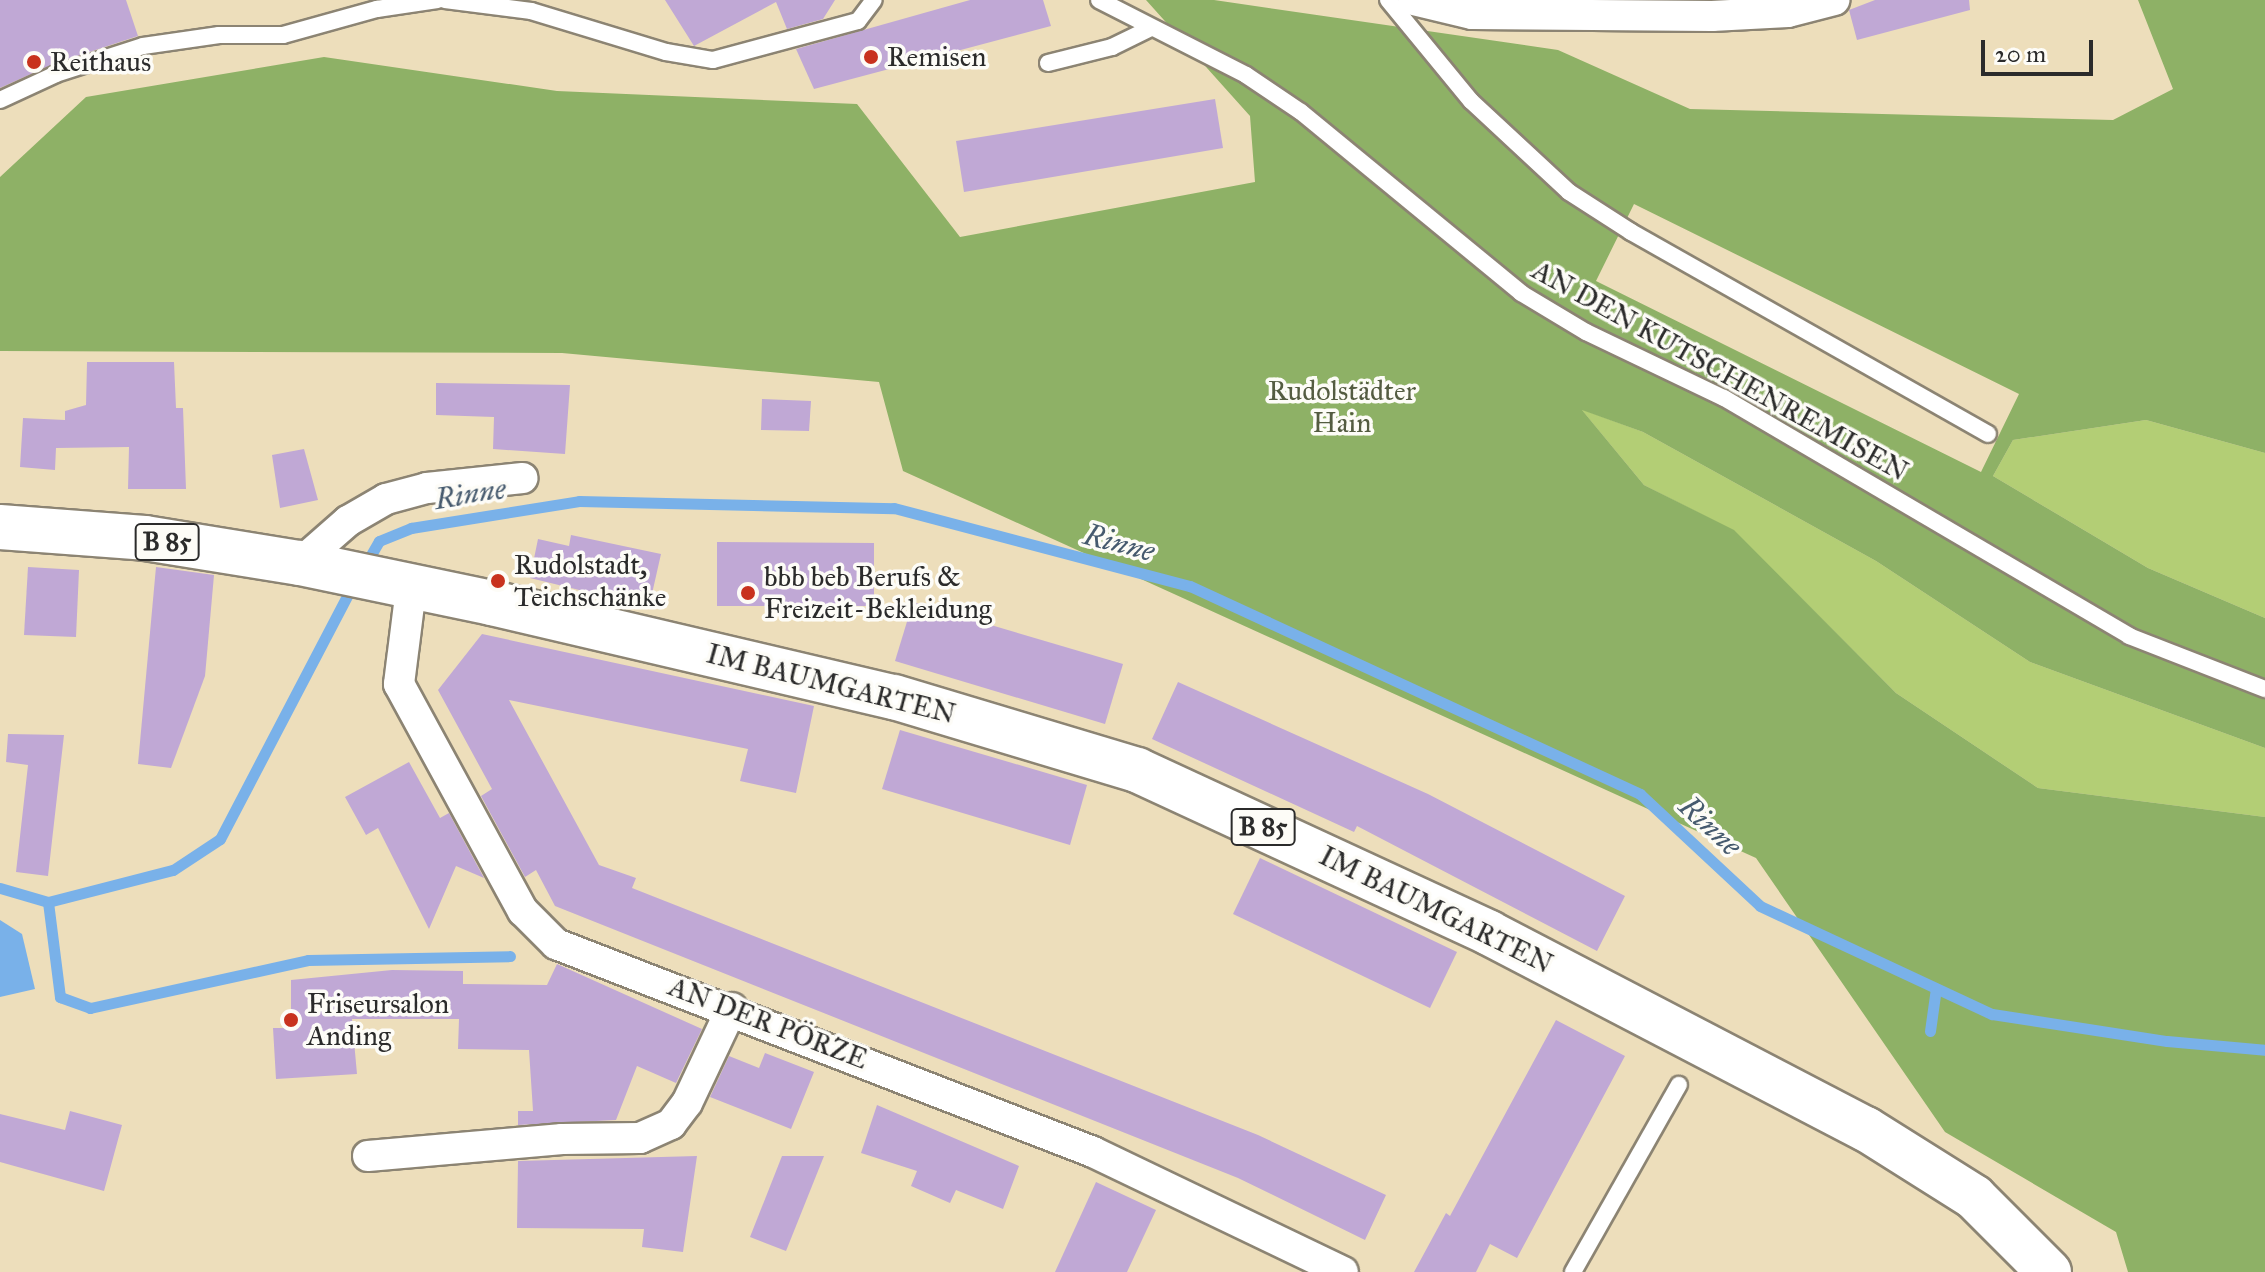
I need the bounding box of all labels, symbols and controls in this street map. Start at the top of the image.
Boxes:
scale bar [1985,24,2097,74]
text: 20 m [1995,39,2046,69]
place label: Remisen [887,40,986,74]
place label: Reithaus [50,45,151,79]
marker: Remisen [862,48,880,66]
marker: Reithaus [25,53,43,71]
street label: AN DEN KUTSCHENREMISEN [1526,253,1914,489]
park label: Rudolstädter Hain [1268,374,1416,440]
water label: Rinne [432,471,508,517]
water label: Rinne [1080,516,1158,570]
road number: B 85 [133,520,201,564]
place label: Rudolstadt, Teichschänke [514,548,667,614]
place label: bbb beb Berufs & Freizeit-Bekleidung [764,560,992,626]
marker: Rudolstadt, Teichschänke [489,572,507,590]
marker: bbb beb Berufs & Freizeit-Bekleidung [739,584,757,602]
street label: IM BAUMGARTEN [703,637,959,731]
water label: Rinne [1672,788,1748,864]
road number: B 85 [1229,805,1297,849]
street label: IM BAUMGARTEN [1314,839,1558,981]
street label: AN DER PÖRZE [664,970,872,1076]
place label: Friseursalon Anding [307,987,449,1053]
marker: Friseursalon Anding [282,1011,300,1029]

